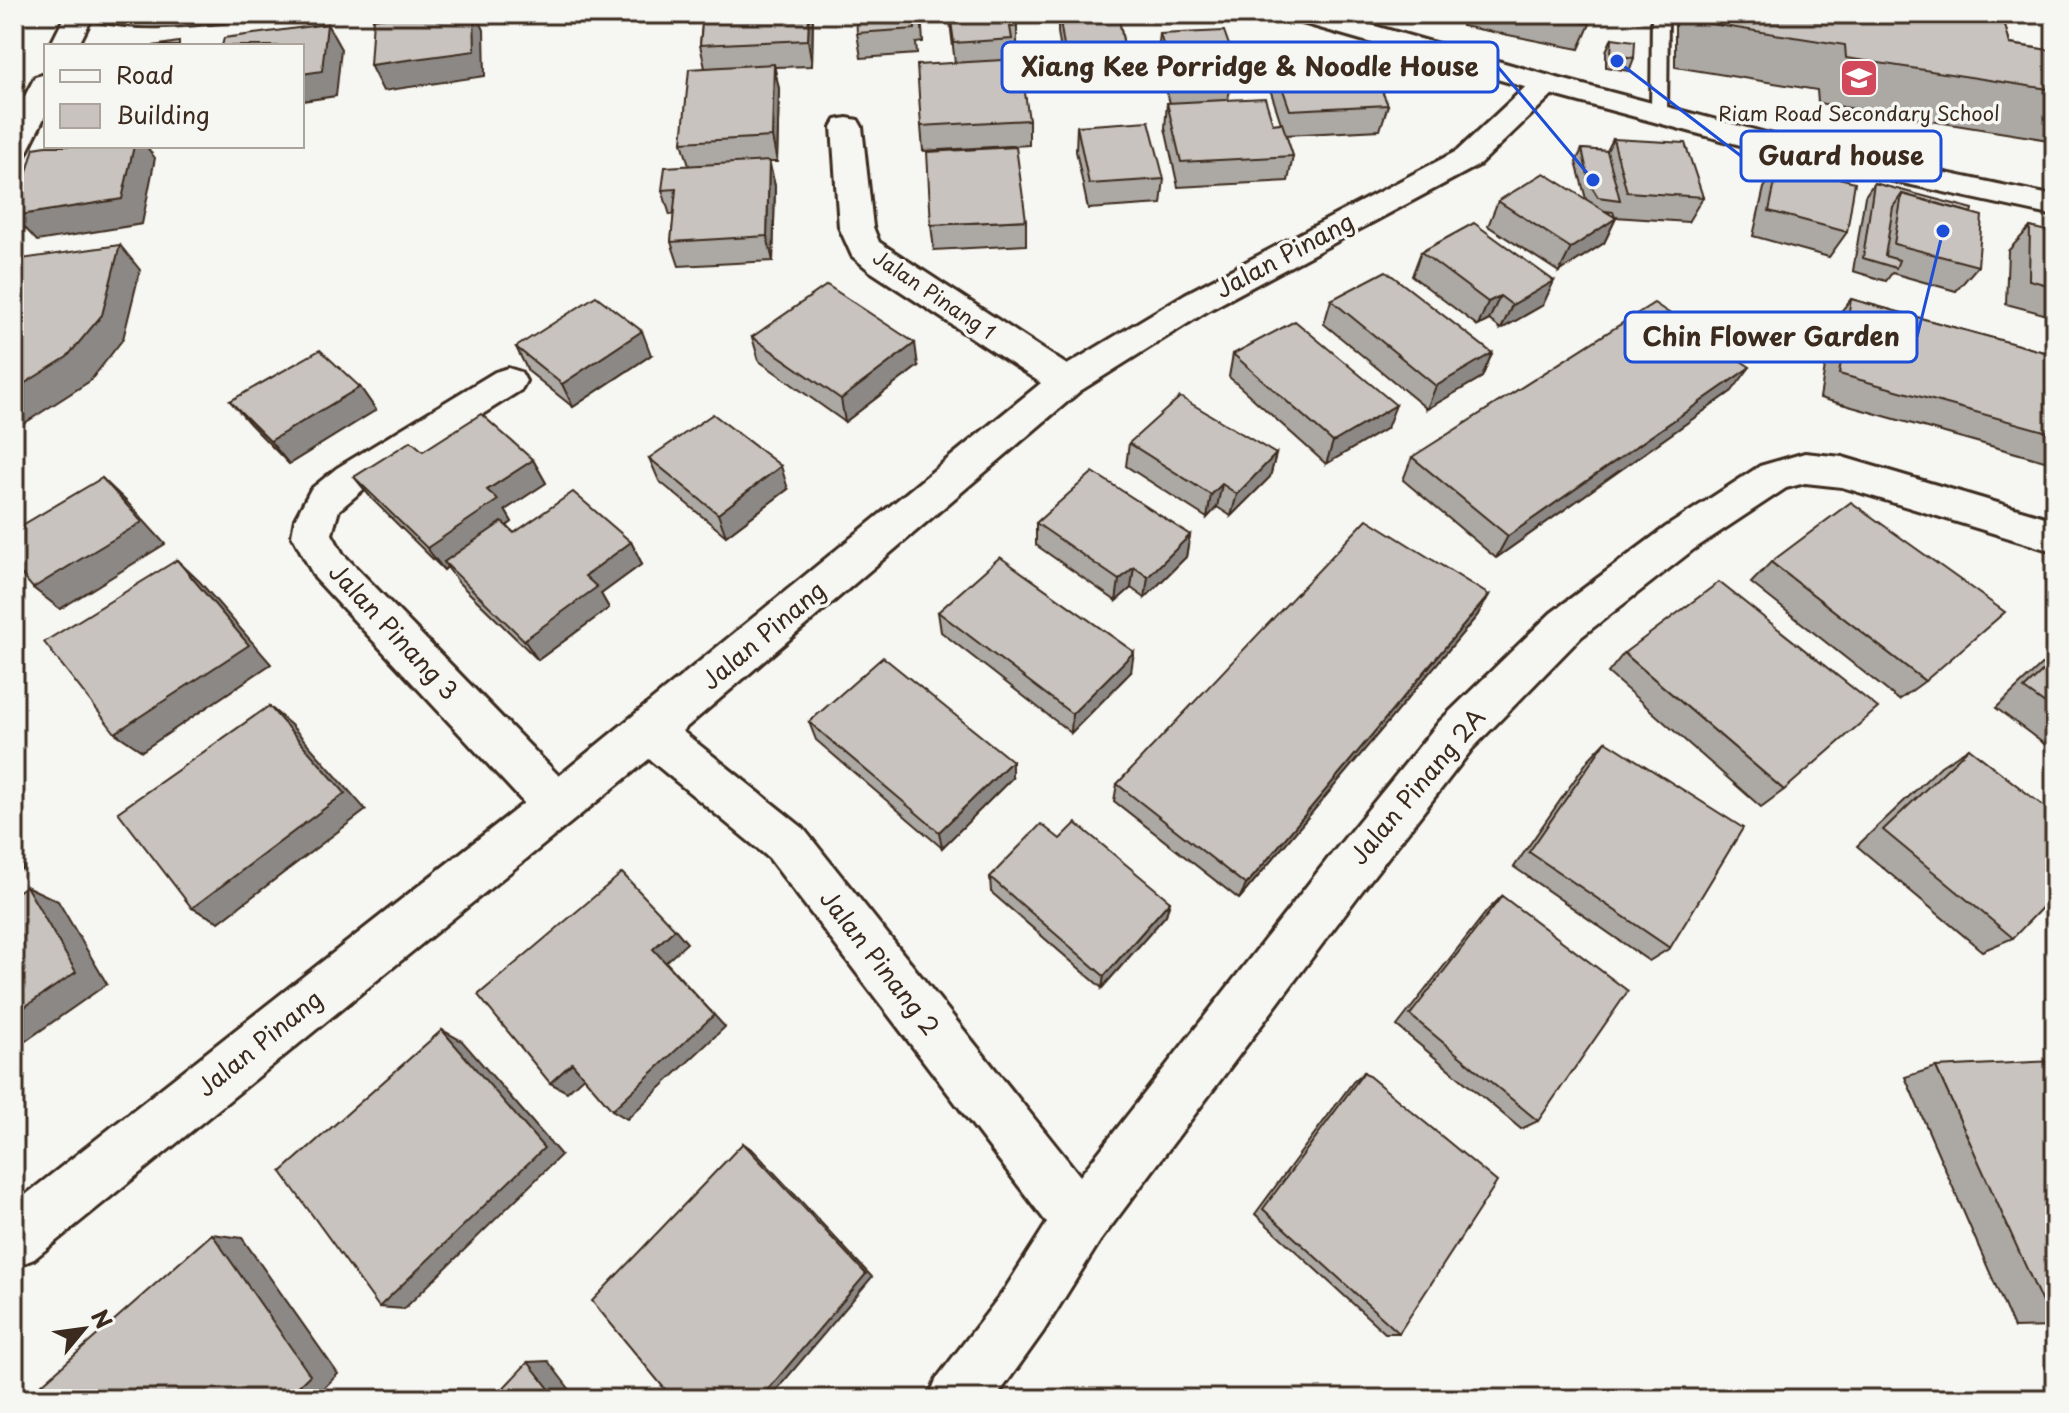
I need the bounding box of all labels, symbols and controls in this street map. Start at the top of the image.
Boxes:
callout: Xiang Kee Porridge & Noodle House [1002,42,1498,92]
legend [44,44,304,148]
text: Xiang Kee Porridge & Noodle House [1021,46,1479,85]
text: Road [116,56,174,92]
school or university icon: Riam Road Secondary School [1838,57,1880,99]
text: Building [116,96,210,132]
place label: Riam Road Secondary School [1718,98,2000,128]
callout: Guard house [1741,131,1941,181]
text: Guard house [1758,135,1924,174]
street label: Jalan Pinang [1208,203,1360,306]
street label: Jalan Pinang 1 [867,242,1002,346]
callout: Chin Flower Garden [1625,312,1917,362]
text: Chin Flower Garden [1642,316,1900,355]
street label: Jalan Pinang 3 [321,554,467,707]
street label: Jalan Pinang [693,572,833,697]
street label: Jalan Pinang 2A [1340,700,1493,872]
street label: Jalan Pinang 2 [812,881,949,1042]
street label: Jalan Pinang [188,981,329,1104]
north arrow [44,1289,124,1369]
text: N [84,1303,121,1334]

